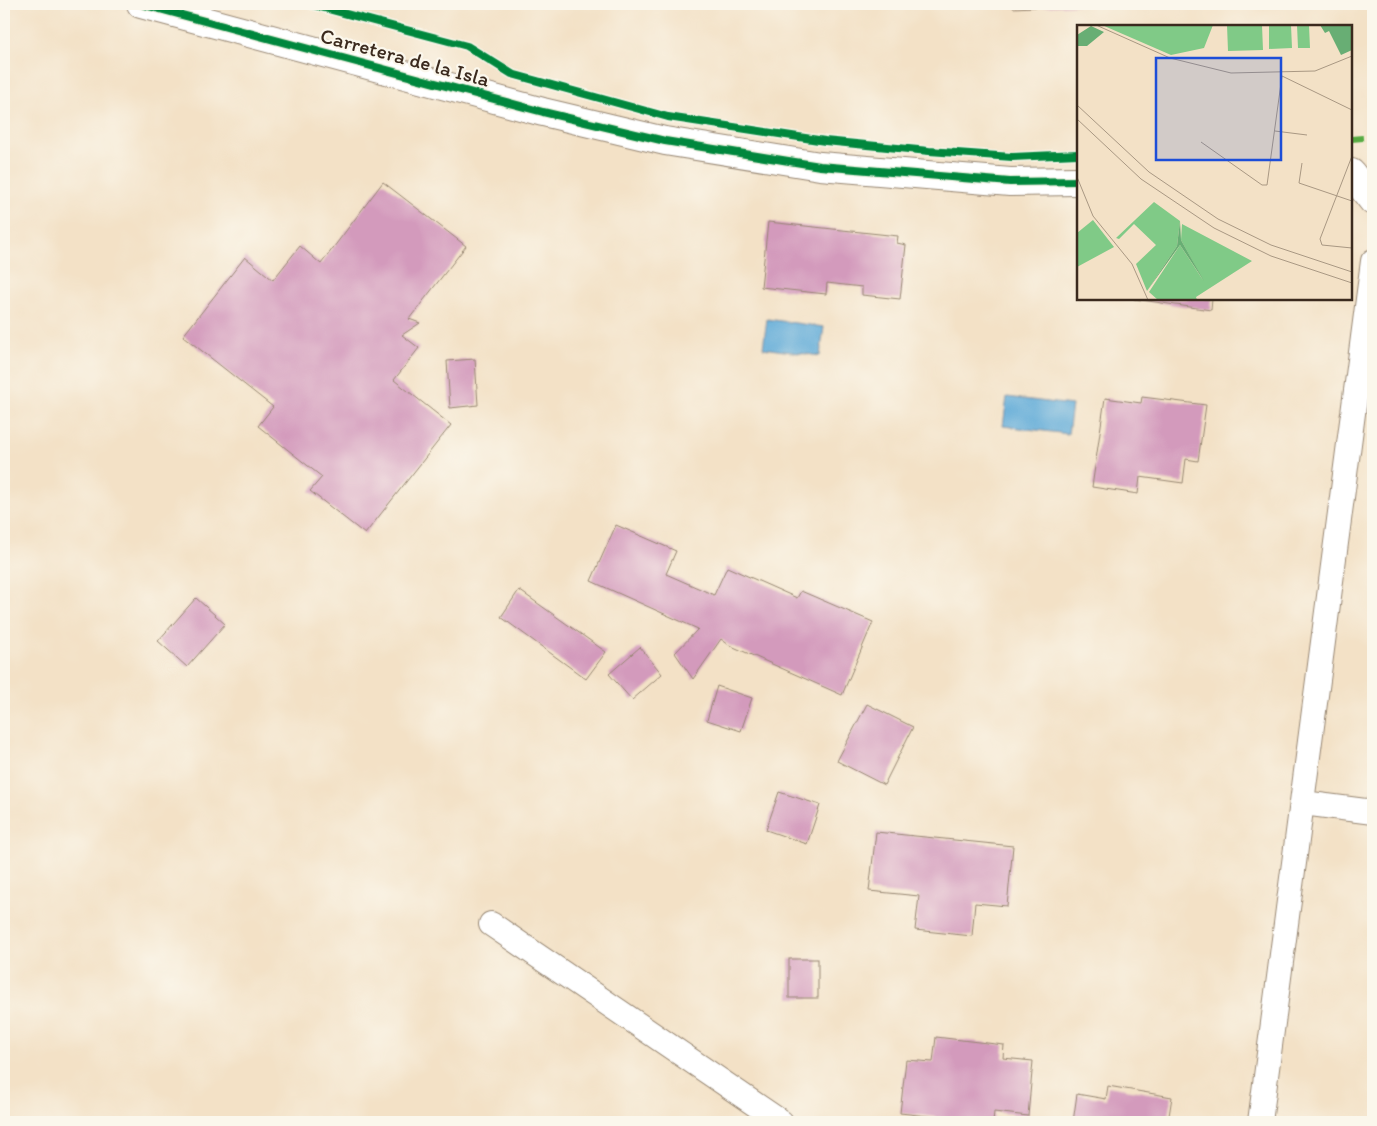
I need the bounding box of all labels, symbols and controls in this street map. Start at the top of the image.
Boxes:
street label: Carretera de la Isla [318,22,492,92]
inset map [1077,25,1352,300]

